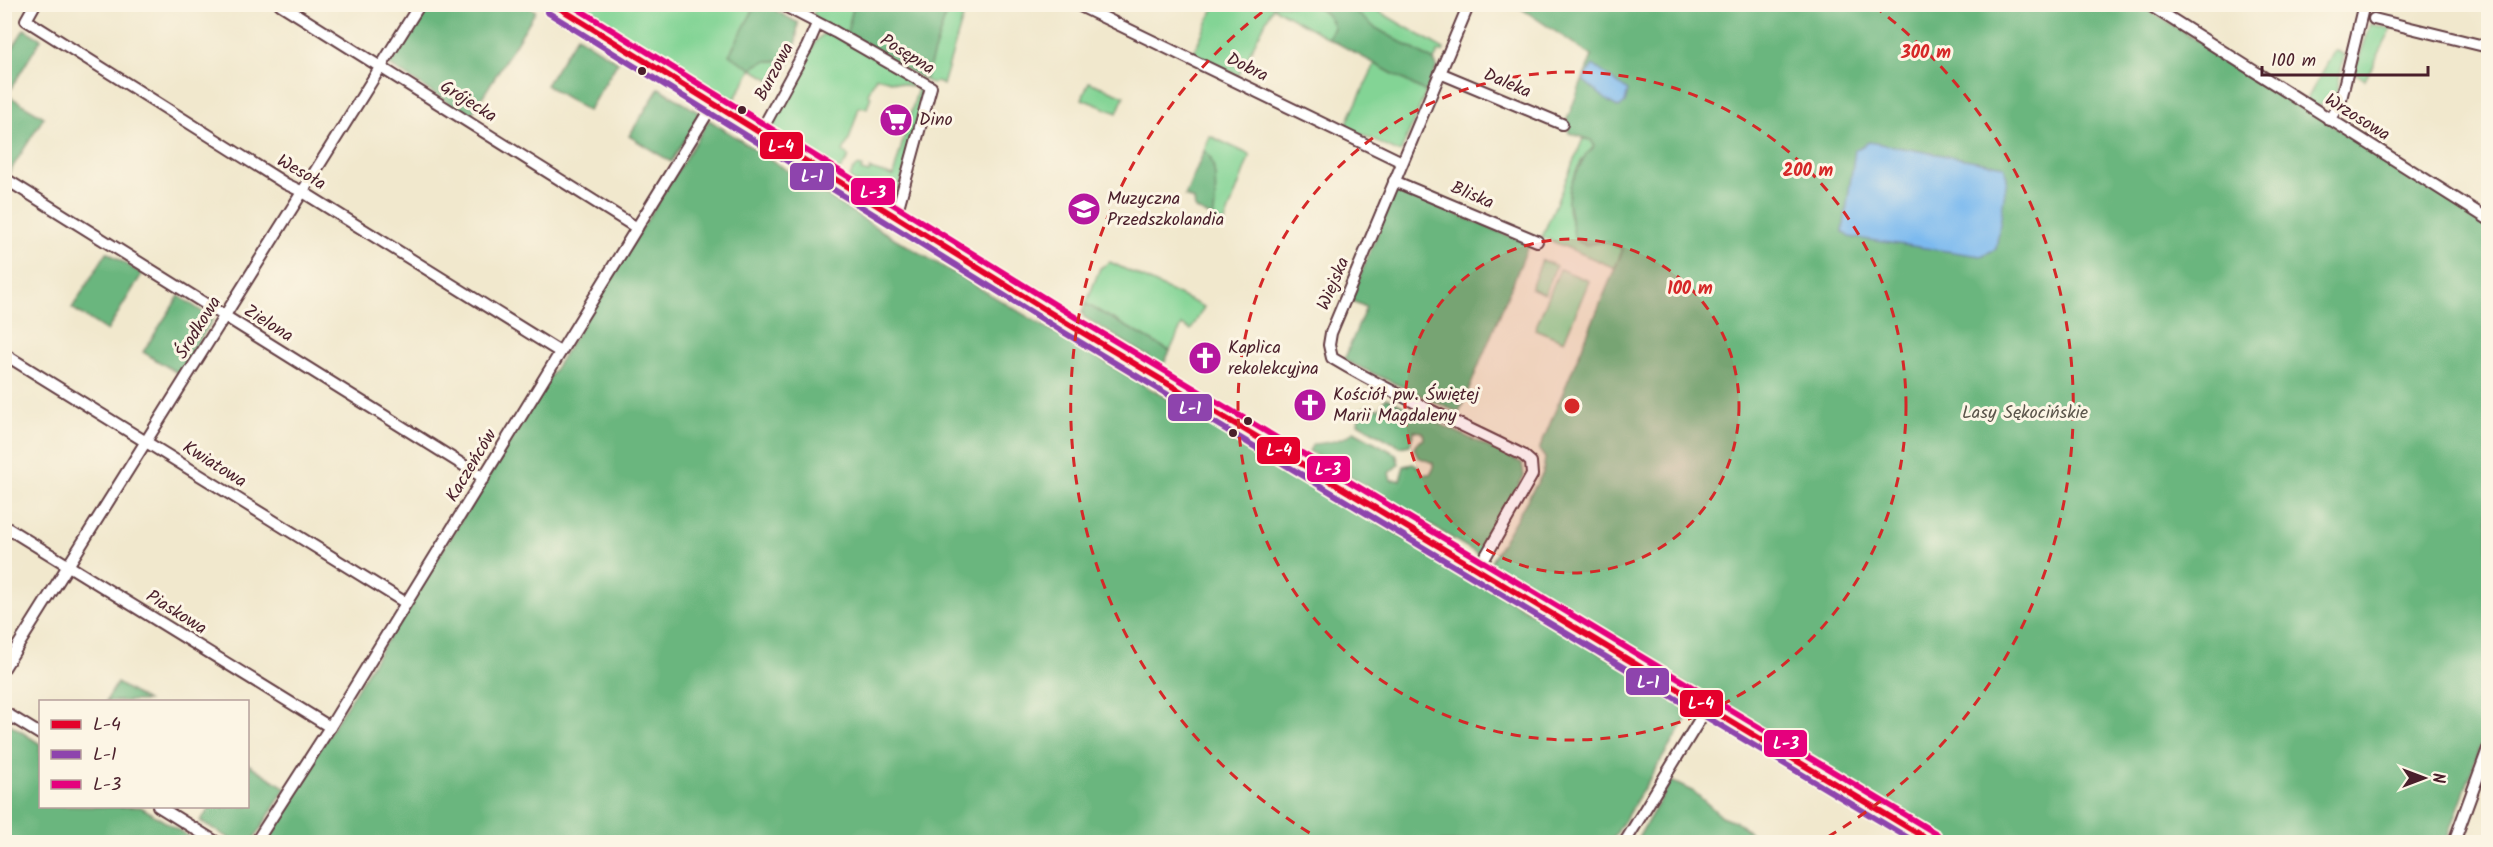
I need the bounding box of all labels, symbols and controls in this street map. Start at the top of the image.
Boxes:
street label: Posępna [874,27,940,83]
street label: Burzowa [747,38,803,106]
text: 300 m [1900,39,1951,68]
scale bar [2262,39,2428,77]
street label: Dobra [1221,45,1273,91]
text: 100 m [2271,47,2316,76]
street label: Daleka [1479,61,1535,107]
unlabelled marker [636,65,648,77]
street label: Grójecka [434,73,502,131]
street label: Wrzosowa [2319,86,2395,150]
supermarket icon: Dino [878,102,914,138]
unlabelled marker [736,104,748,116]
place label: Dino [919,106,953,135]
line badge: L-4 [759,131,804,160]
text: L-4 [768,135,794,160]
street label: Wesoła [271,147,331,199]
text: 200 m [1783,157,1834,186]
line badge: L-1 [789,162,835,191]
text: L-1 [801,165,823,190]
street label: Bliska [1446,174,1498,218]
line badge: L-3 [850,177,896,206]
text: L-3 [860,181,886,206]
place label: Muzyczna Przedszkolandia [1107,185,1224,235]
school or university icon: Muzyczna Przedszkolandia [1066,191,1102,227]
street label: Wiejska [1310,253,1358,315]
text: 100 m [1667,275,1713,304]
street label: Środkowa [168,291,230,365]
street label: Zielona [237,297,299,351]
place label: Kaplica rekolekcyjna [1228,334,1319,384]
church icon: Kaplica rekolekcyjna [1187,340,1223,376]
place label: Kościół pw. Świętej Marii Magdaleny [1333,381,1481,431]
church icon: Kościół pw. Świętej Marii Magdaleny [1292,387,1328,423]
line badge: L-1 [1167,393,1213,422]
centre of rings [1562,396,1582,416]
text: L-1 [1179,397,1201,422]
park label: Lasy Sękocińskie [1962,399,2088,428]
unlabelled marker [1242,415,1254,427]
street label: Kaczeńców [439,423,506,508]
unlabelled marker [1227,427,1239,439]
street label: Kwiatowa [176,434,252,496]
line badge: L-4 [1256,436,1301,465]
text: L-4 [1266,439,1292,464]
line badge: L-3 [1306,455,1351,483]
text: L-3 [1315,458,1341,483]
street label: Piaskowa [140,583,212,643]
line badge: L-1 [1625,667,1670,696]
text: L-1 [1637,671,1659,696]
line badge: L-4 [1679,689,1724,718]
text: L-4 [1688,692,1714,717]
legend [39,700,249,808]
text: L-4 [93,711,121,740]
line badge: L-3 [1763,729,1808,758]
text: L-3 [1773,732,1799,757]
text: L-1 [93,741,117,770]
north arrow [2394,748,2454,808]
text: L-3 [93,771,121,800]
text: N [2425,773,2450,783]

